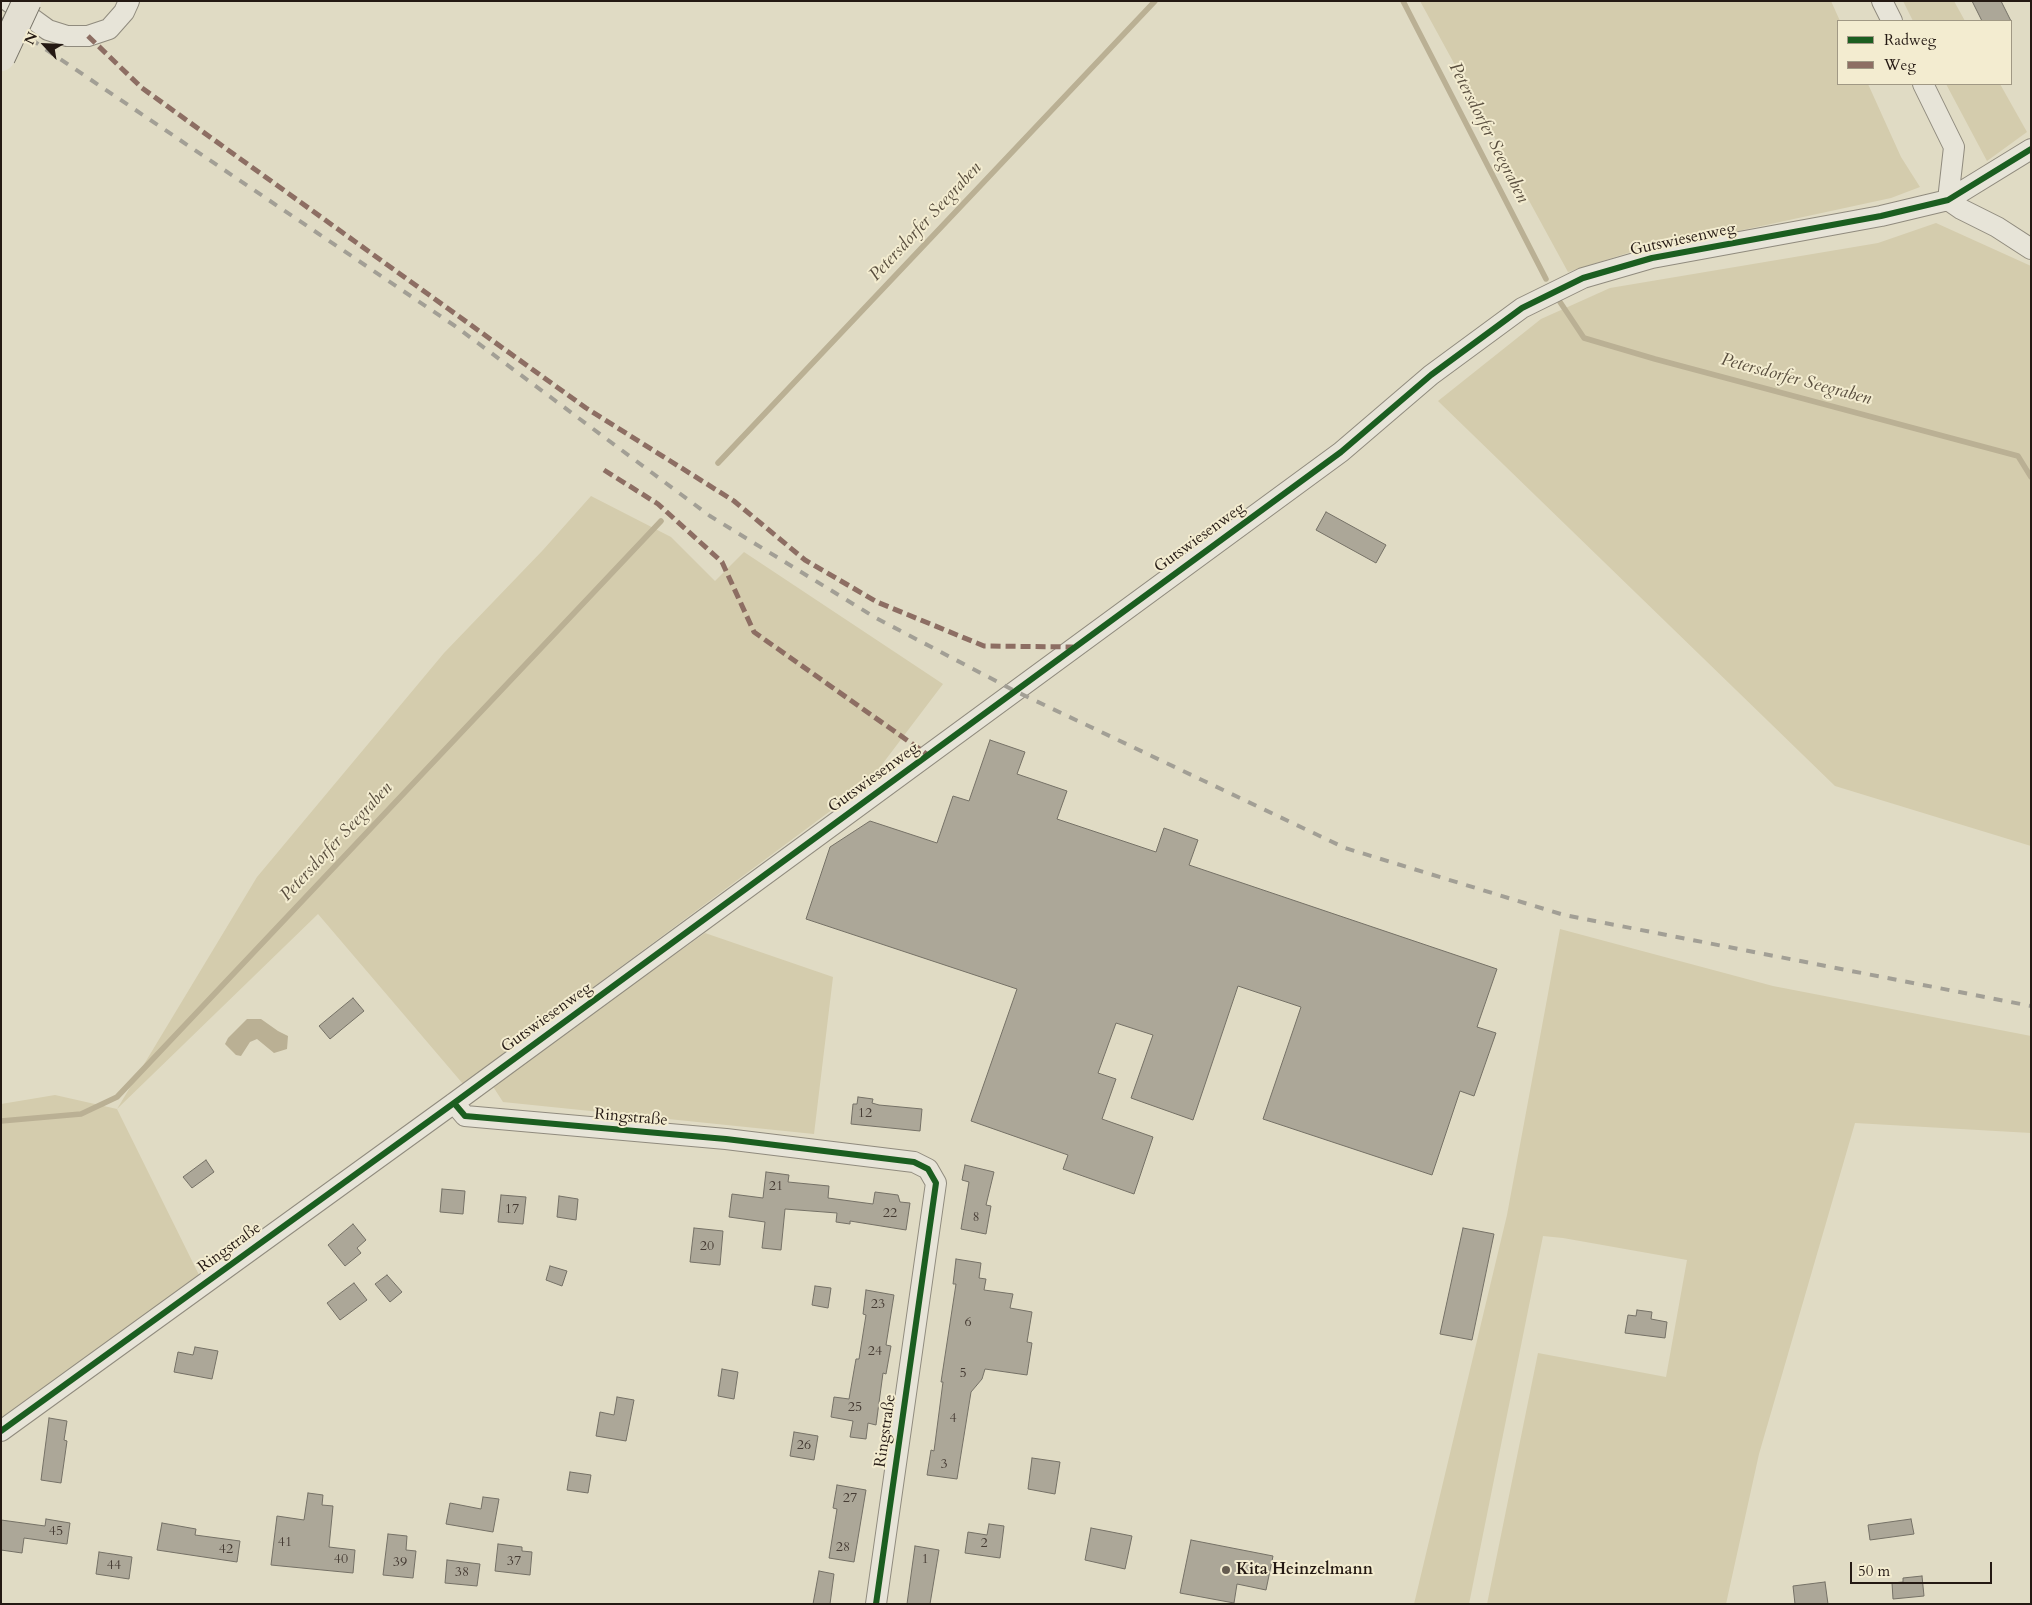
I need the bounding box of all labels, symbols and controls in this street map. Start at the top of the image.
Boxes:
north arrow [20,20,70,70]
legend [1837,20,2012,85]
text: N [20,29,42,48]
text: Radweg [1884,30,1936,50]
text: Weg [1884,55,1916,75]
water label: Petersdorfer Seegraben [1443,59,1533,207]
water label: Petersdorfer Seegraben [865,158,987,286]
street label: Gutswiesenweg [1629,219,1737,261]
water label: Petersdorfer Seegraben [1718,350,1874,410]
street label: Gutswiesenweg [1151,499,1249,577]
street label: Gutswiesenweg [825,739,923,817]
water label: Petersdorfer Seegraben [276,778,398,906]
street label: Gutswiesenweg [498,979,596,1057]
street label: Ringstraße [594,1105,668,1131]
house number: 12 [858,1106,872,1122]
house number: 21 [769,1179,783,1195]
house number: 17 [505,1202,519,1218]
house number: 22 [883,1206,897,1222]
house number: 8 [972,1210,980,1226]
street label: Ringstraße [195,1219,265,1277]
house number: 20 [700,1239,714,1255]
house number: 23 [871,1297,885,1313]
house number: 6 [964,1315,972,1331]
house number: 24 [868,1344,882,1360]
house number: 5 [959,1366,967,1382]
street label: Ringstraße [871,1393,901,1469]
house number: 25 [848,1400,862,1416]
house number: 4 [949,1411,957,1427]
house number: 26 [797,1438,811,1454]
house number: 3 [940,1457,948,1473]
house number: 27 [843,1491,857,1507]
house number: 45 [49,1524,63,1540]
house number: 41 [278,1535,292,1551]
house number: 2 [980,1536,988,1552]
house number: 28 [836,1540,850,1556]
house number: 42 [219,1542,233,1558]
house number: 40 [334,1552,348,1568]
house number: 1 [921,1552,929,1568]
scale bar [1852,1552,1994,1584]
house number: 37 [507,1554,521,1570]
house number: 39 [393,1555,407,1571]
house number: 44 [107,1558,121,1574]
place label: Kita Heinzelmann [1236,1560,1373,1580]
text: 50 m [1858,1561,1890,1581]
marker: Kita Heinzelmann [1220,1564,1232,1576]
house number: 38 [455,1565,469,1581]

